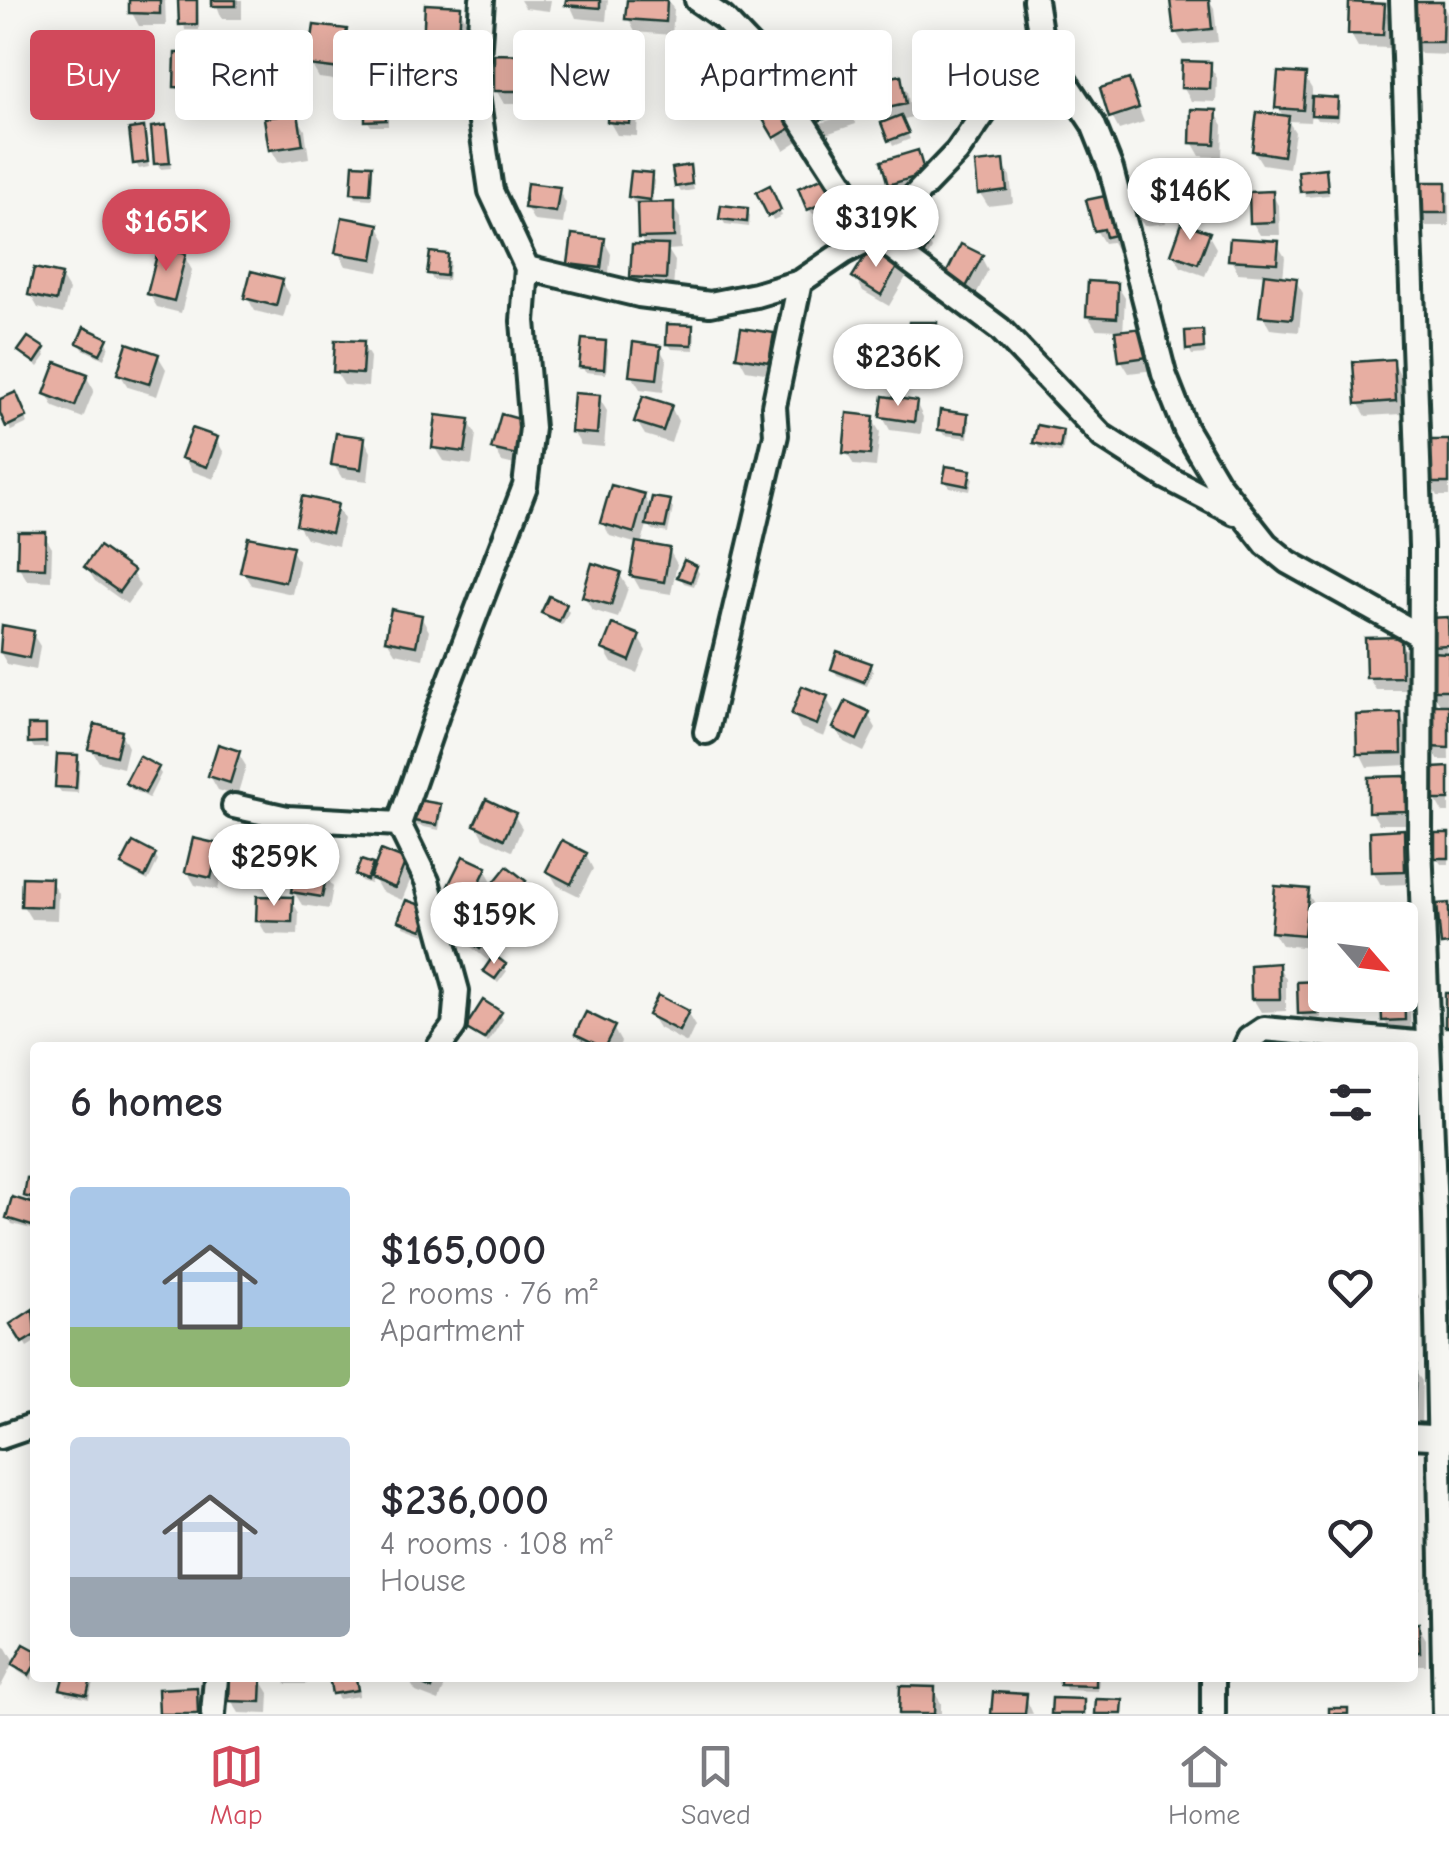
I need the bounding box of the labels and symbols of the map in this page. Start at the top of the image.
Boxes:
pin: $146K [1120,158,1260,243]
pin: $319K [806,185,946,270]
pin: $165K [96,189,236,274]
pin: $236K [828,324,968,409]
pin: $259K [204,824,344,909]
pin: $159K [424,882,564,967]
north arrow [1308,902,1418,1012]

